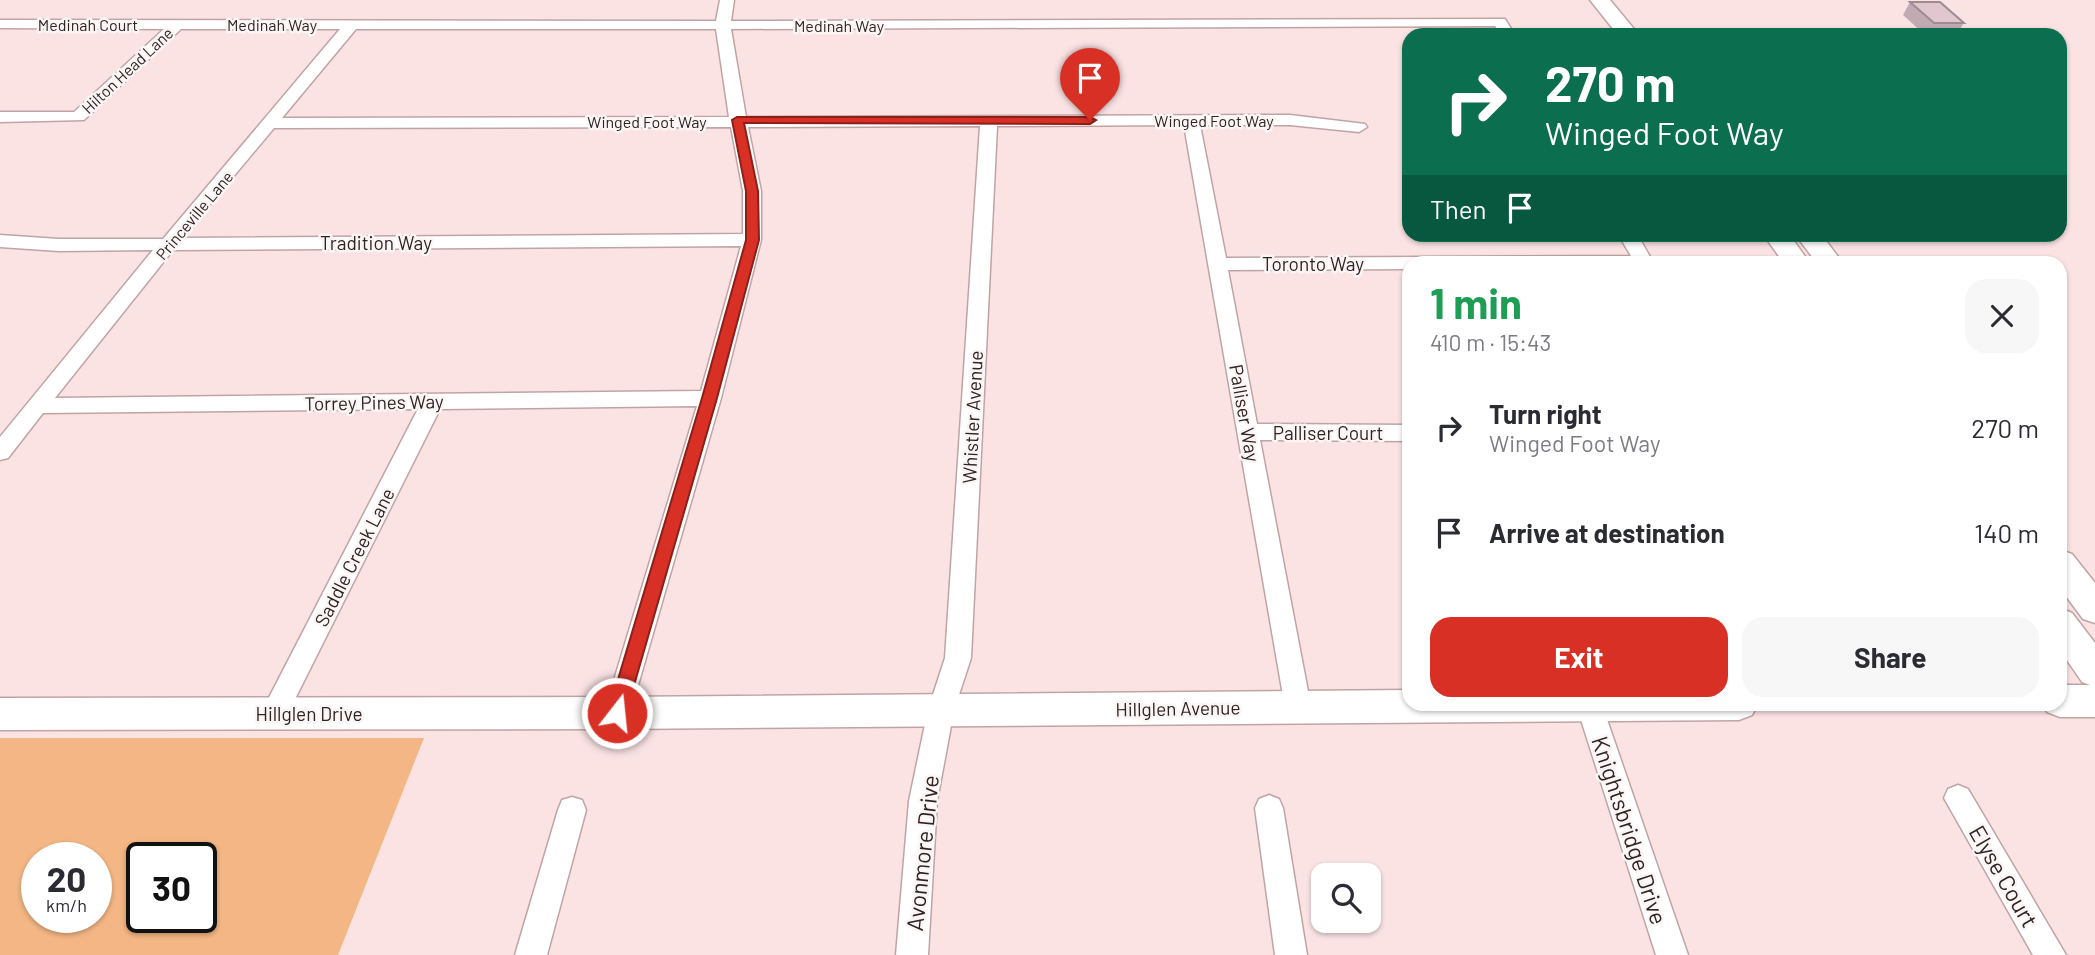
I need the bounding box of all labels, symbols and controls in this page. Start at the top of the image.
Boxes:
street label: Medinah Court [38,15,138,34]
street label: Medinah Way [227,15,318,34]
street label: Medinah Way [794,16,885,35]
street label: Hilton Head Lane [77,23,177,117]
pin [1060,48,1120,120]
text: 270 m [1545,53,1675,112]
icon: right [1430,56,1521,147]
icon: arrive [1071,59,1109,97]
street label: Winged Foot Way [1154,111,1274,130]
street label: Winged Foot Way [587,112,707,131]
text: Winged Foot Way [1545,113,1784,151]
street label: Princeville Lane [152,167,236,263]
icon: arrive [1501,189,1539,227]
text: Then [1430,193,1487,224]
street label: Tradition Way [320,231,432,254]
street label: Toronto Way [1262,252,1364,275]
text: 1 min [1430,277,1522,327]
button: close [1965,279,2039,353]
text: 410 m · 15:43 [1430,328,1551,356]
street label: Whistler Avenue [957,350,987,484]
street label: Palliser Way [1225,362,1265,464]
street label: Torrey Pines Way [304,389,444,415]
text: Turn right [1489,398,1602,429]
icon: right [1430,409,1468,447]
text: 270 m [1971,412,2039,443]
street label: Palliser Court [1273,421,1383,444]
text: Winged Foot Way [1489,429,1661,457]
street label: Saddle Creek Lane [309,484,399,630]
icon: arrive [1430,514,1468,552]
text: Arrive at destination [1489,517,1725,548]
text: 140 m [1974,517,2039,548]
button: Exit [1430,617,1728,697]
button: Share [1742,617,2039,697]
position arrow [580,676,654,750]
street label: Hillglen Avenue [1115,695,1241,721]
street label: Hillglen Drive [255,702,363,725]
street label: Knightsbridge Drive [1586,732,1674,928]
street label: Avonmore Drive [900,774,944,932]
street label: Elyse Court [1964,820,2044,932]
speed limit sign: 30 [126,842,217,933]
text: 20 [47,857,86,899]
map controls [1311,863,1381,933]
button: search [1311,863,1381,933]
text: km/h [46,894,87,916]

